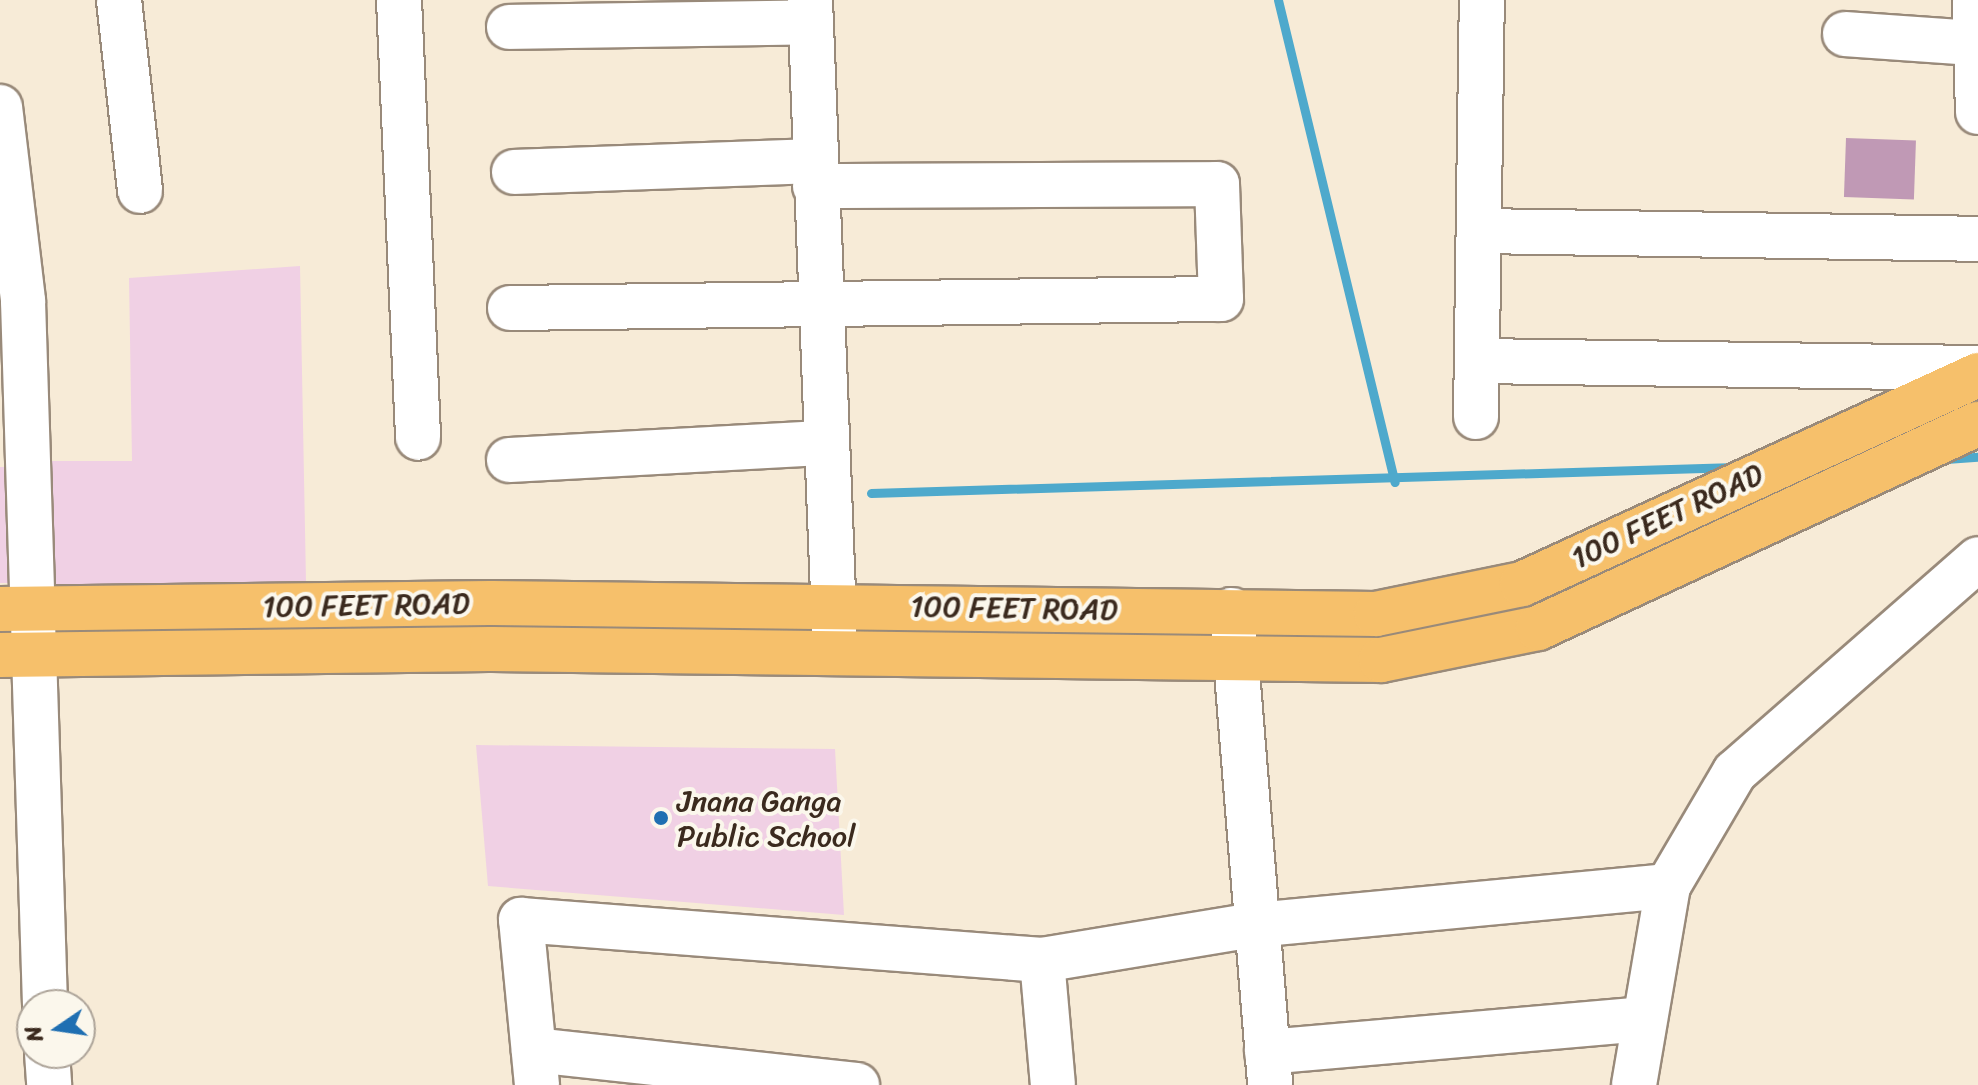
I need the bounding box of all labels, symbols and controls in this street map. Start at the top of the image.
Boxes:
street label: 100 FEET ROAD [1566,456,1768,576]
street label: 100 FEET ROAD [262,585,470,625]
street label: 100 FEET ROAD [910,588,1118,628]
place label: Jnana Ganga Public School [677,783,856,854]
marker: Jnana Ganga Public School [652,809,670,827]
north arrow [16,989,96,1069]
text: N [13,1022,55,1046]

